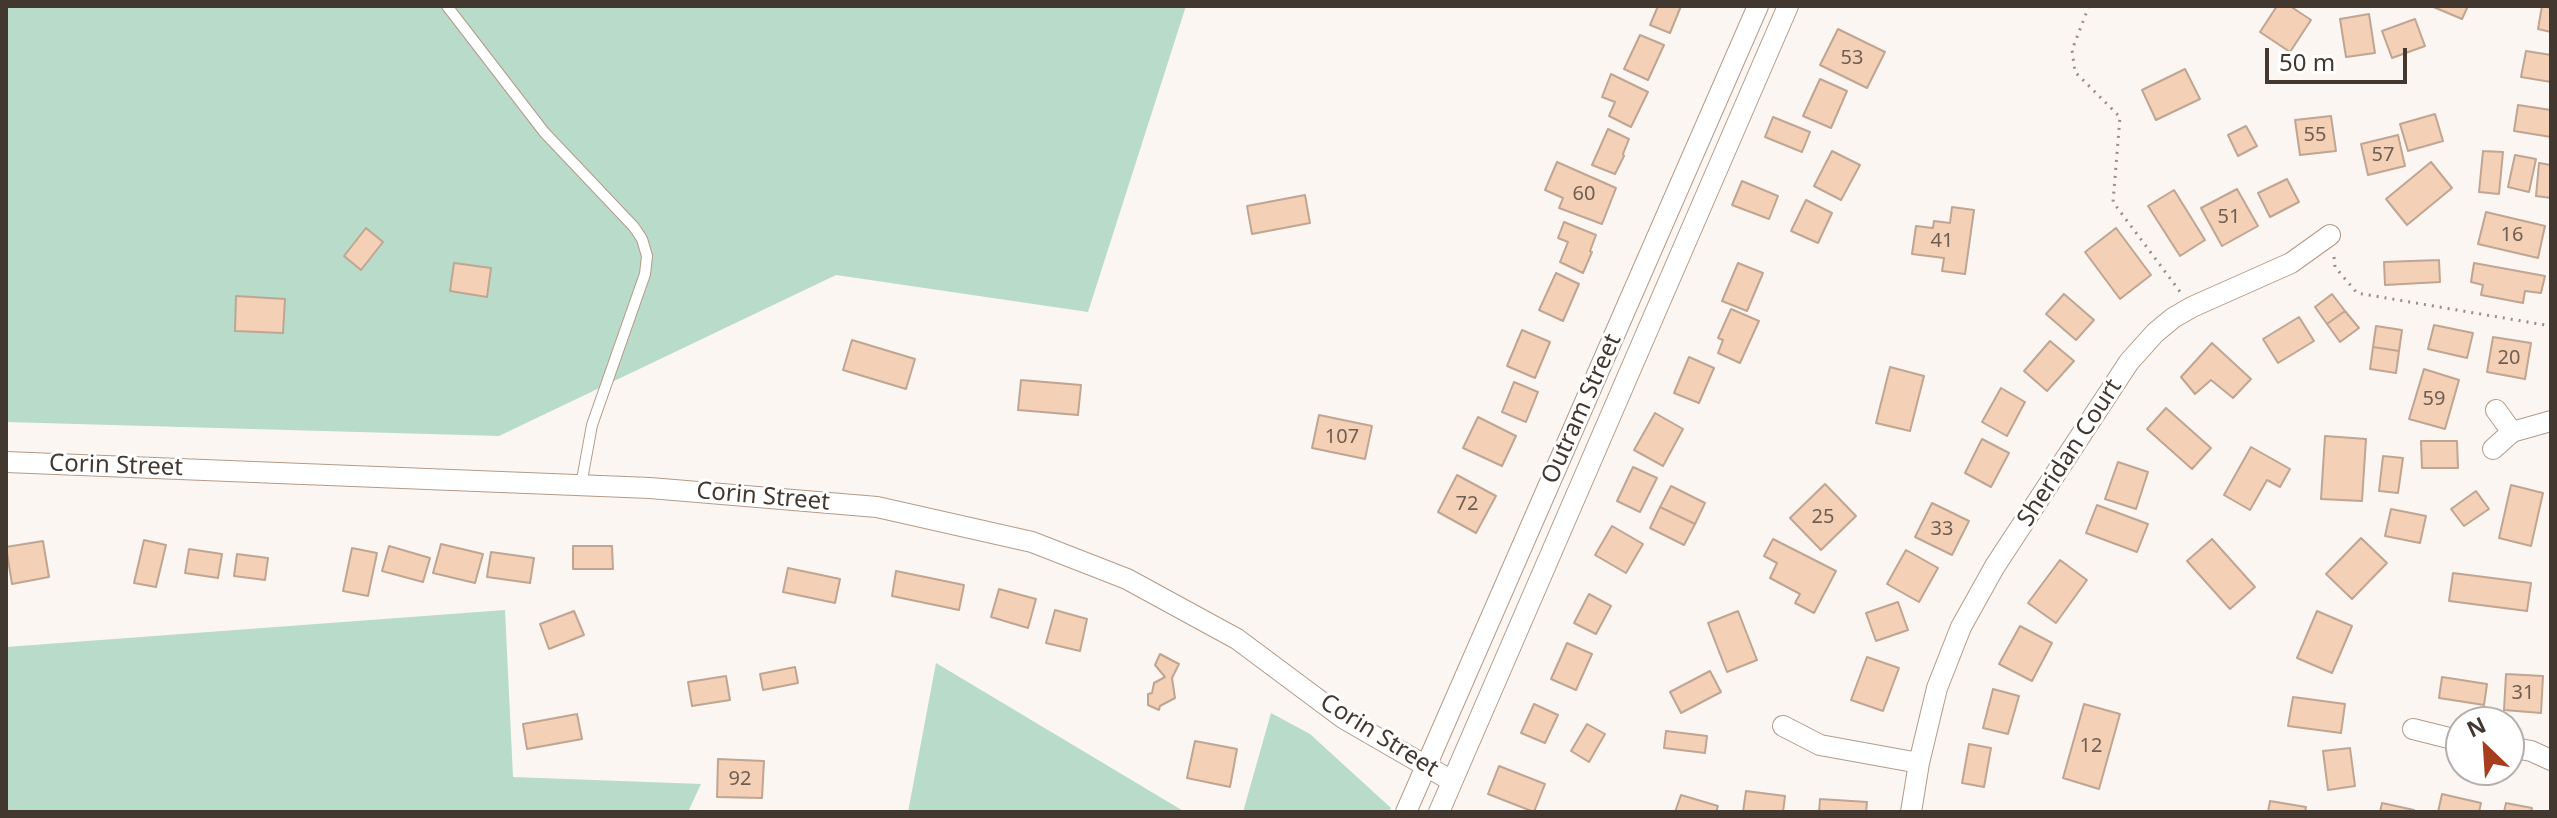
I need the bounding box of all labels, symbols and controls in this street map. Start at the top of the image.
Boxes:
scale bar [2269,32,2411,82]
text: 50 m [2279,45,2335,78]
house number: 53 [1841,46,1863,70]
house number: 55 [2304,123,2326,147]
house number: 57 [2372,143,2394,167]
house number: 60 [1573,182,1595,206]
house number: 51 [2218,205,2240,229]
house number: 16 [2501,223,2523,247]
house number: 41 [1931,229,1953,253]
street label: Outram Street [1536,330,1628,488]
house number: 20 [2498,346,2520,370]
street label: Sheridan Court [2012,374,2128,532]
house number: 59 [2423,387,2445,411]
house number: 107 [1325,425,1359,449]
street label: Corin Street [49,449,183,483]
street label: Corin Street [695,477,831,517]
house number: 72 [1456,492,1478,516]
house number: 25 [1812,505,1834,529]
house number: 33 [1931,517,1953,541]
house number: 31 [2512,681,2534,705]
street label: Corin Street [1315,688,1443,784]
north arrow [2445,706,2525,786]
text: N [2461,709,2490,743]
house number: 12 [2080,734,2102,758]
house number: 92 [729,767,751,791]

